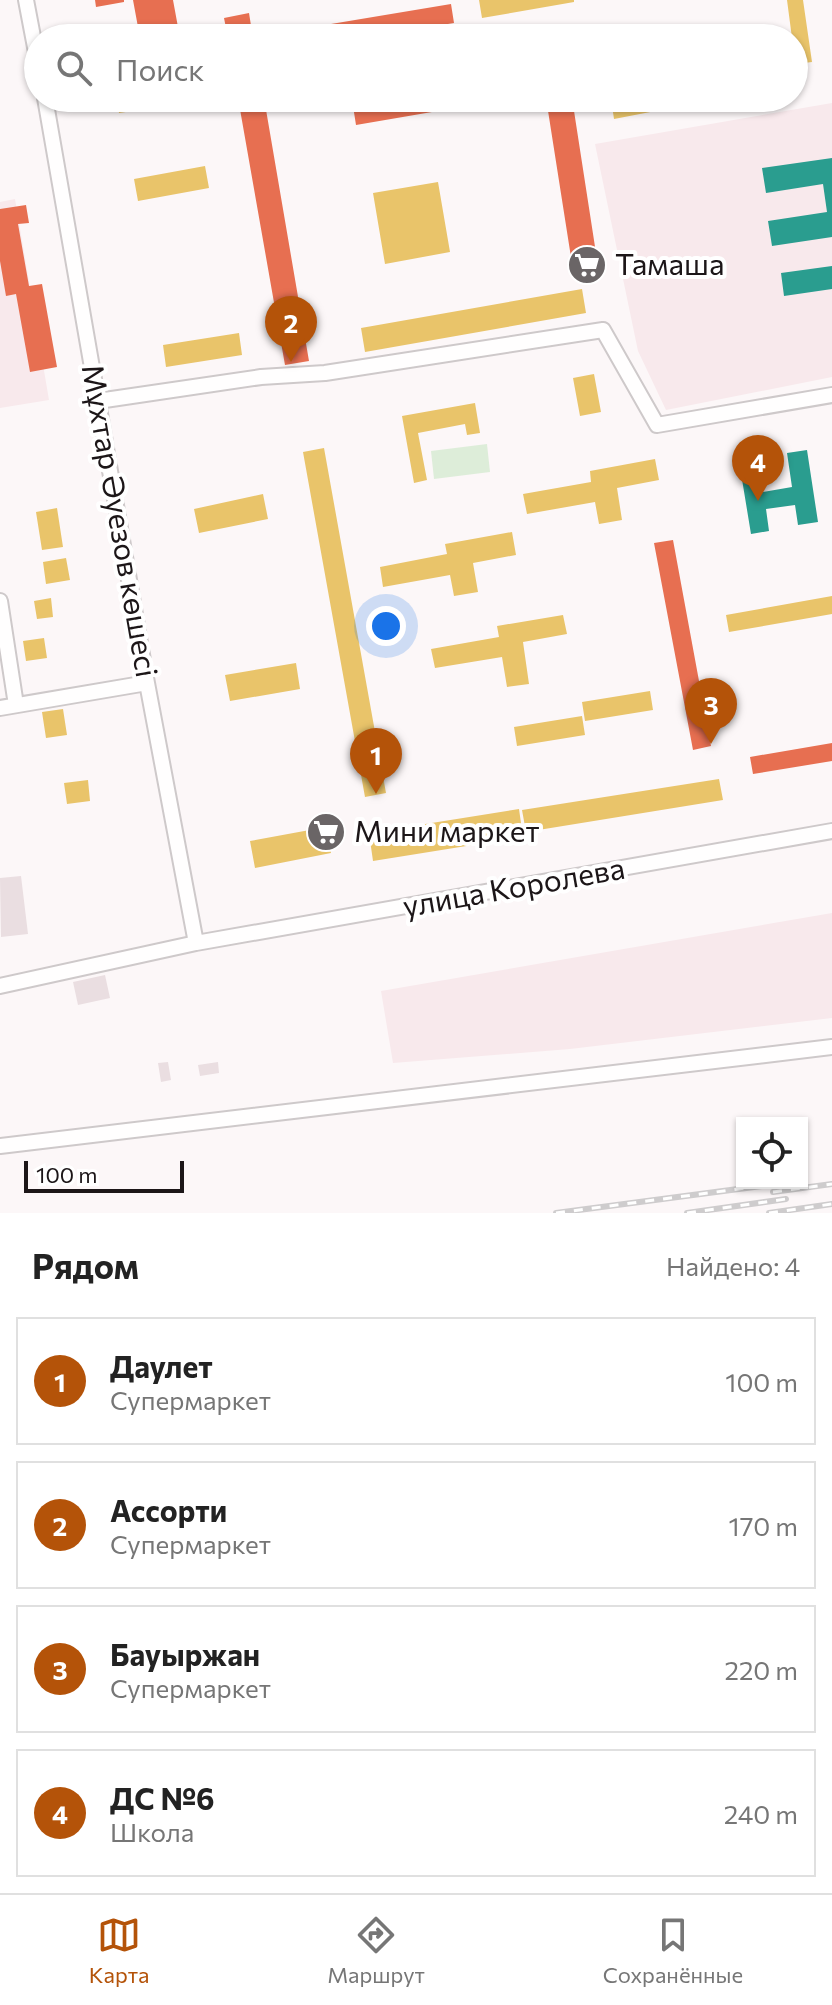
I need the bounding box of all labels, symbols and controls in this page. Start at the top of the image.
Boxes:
search box [24,24,808,112]
icon: search [52,46,96,90]
text: Поиск [116,50,204,87]
supermarket icon: Тамаша [566,244,608,286]
place label: Тамаша [615,244,725,281]
pin: 2 [265,296,317,362]
street label: Мұхтар Әуезов көшесі [76,361,167,680]
pin: 4 [732,435,784,501]
your location [366,606,406,646]
pin: 3 [685,678,737,744]
pin: 1 [350,728,402,794]
supermarket icon: Мини маркет [305,811,347,853]
place label: Мини маркет [354,811,540,848]
street label: улица Королева [400,848,627,923]
map controls [736,1117,808,1189]
button: locate [736,1117,808,1189]
scale bar [24,1157,184,1193]
text: 100 m [36,1161,98,1188]
text: Рядом [32,1244,139,1286]
text: Найдено: 4 [666,1250,800,1281]
text: Даулет [110,1347,213,1384]
text: 1 [54,1366,66,1397]
text: 100 m [725,1366,798,1397]
text: Супермаркет [110,1384,271,1415]
text: Ассорти [110,1491,227,1528]
text: 2 [53,1510,67,1541]
text: 170 m [729,1510,798,1541]
text: Супермаркет [110,1528,271,1559]
text: Бауыржан [110,1635,260,1672]
text: 3 [52,1654,68,1685]
text: 220 m [725,1654,798,1685]
text: Супермаркет [110,1672,271,1703]
text: ДС №6 [110,1779,214,1816]
text: 4 [52,1798,68,1829]
text: 240 m [724,1798,798,1829]
text: Школа [110,1816,194,1847]
tab: Карта [89,1913,150,1988]
tab: Маршрут [327,1913,425,1988]
tab: Сохранённые [603,1913,743,1988]

